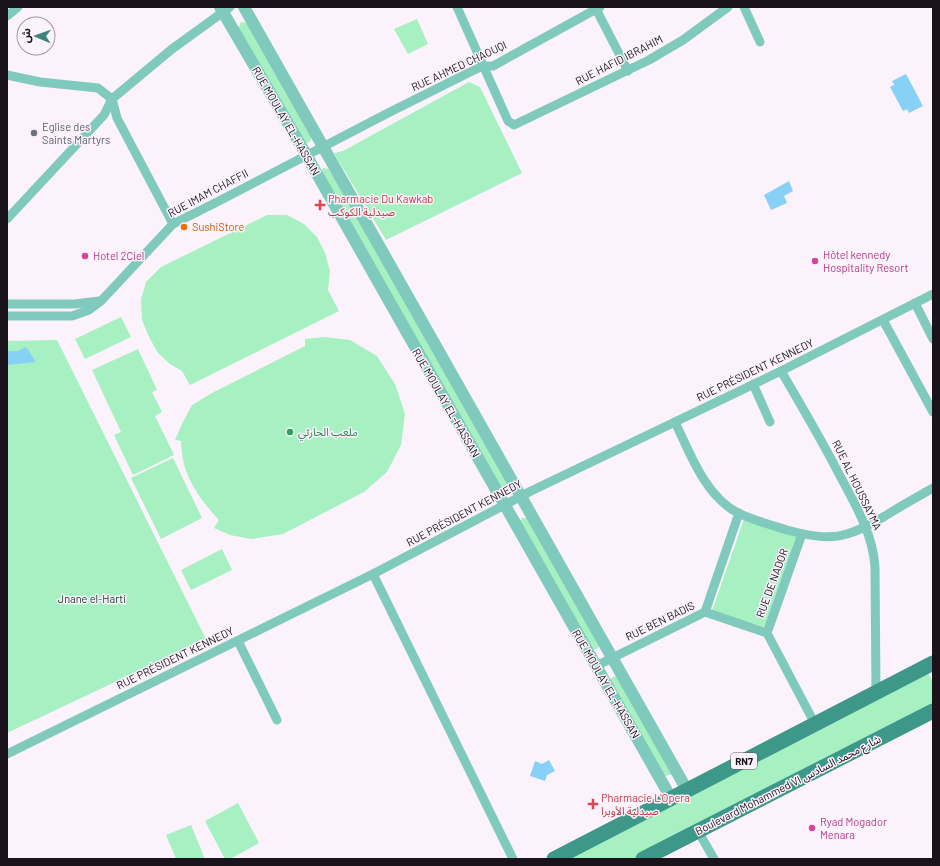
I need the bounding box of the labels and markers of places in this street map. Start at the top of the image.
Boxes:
place label: Eglise des Saints Martyrs [42,120,110,146]
marker: Eglise des Saints Martyrs [29,128,39,138]
place label: Pharmacie Du Kawkab صيدلية الكوكب [328,192,433,219]
marker: Pharmacie Du Kawkab صيدلية الكوكب [315,200,325,210]
place label: SushiStore [192,220,245,233]
marker: SushiStore [179,222,189,232]
place label: Hôtel kennedy Hospitality Resort [823,248,909,274]
place label: Hotel 2Ciel [93,249,144,262]
marker: Hotel 2Ciel [80,251,90,261]
marker: Hôtel kennedy Hospitality Resort [810,256,820,266]
place label: ملعب الحارثي [298,425,358,442]
marker: ملعب الحارثي [285,427,295,437]
place label: Pharmacie L'Opera صيدلية الأوبرا [601,791,690,818]
marker: Pharmacie L'Opera صيدلية الأوبرا [588,799,598,809]
place label: Ryad Mogador Menara [820,815,887,841]
marker: Ryad Mogador Menara [807,823,817,833]

